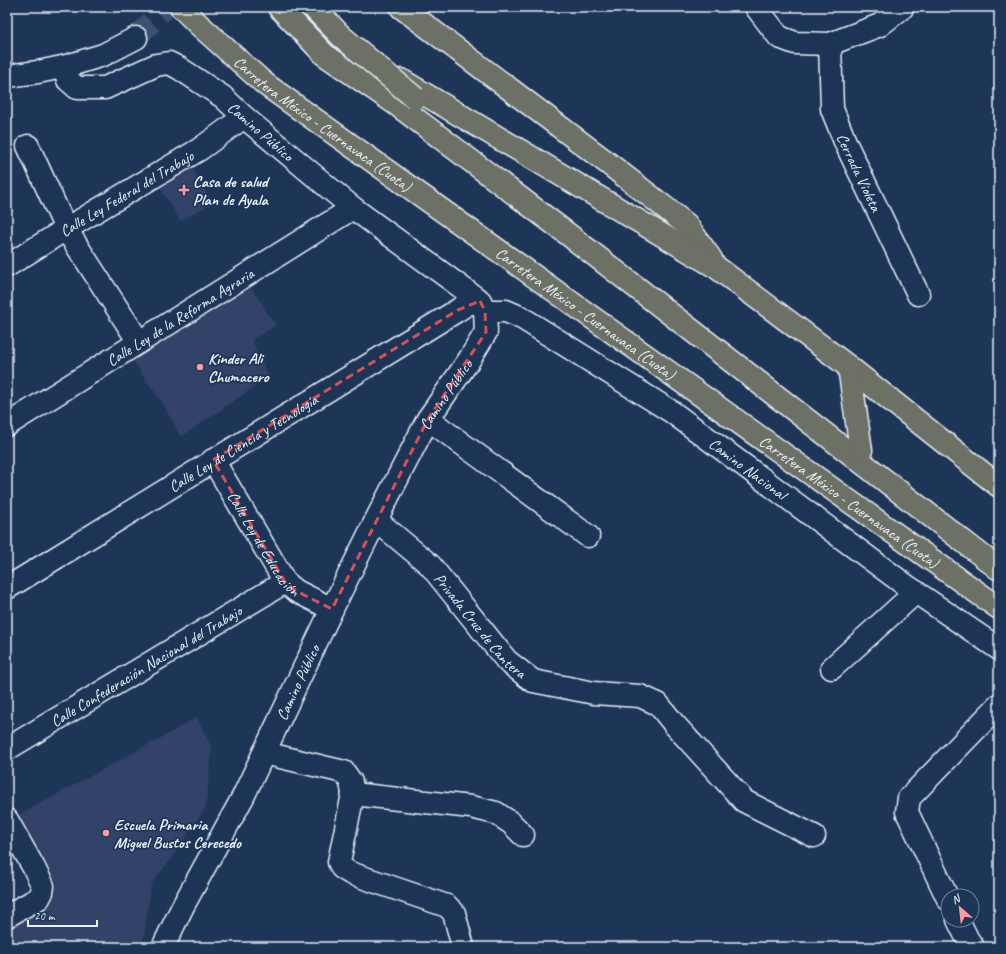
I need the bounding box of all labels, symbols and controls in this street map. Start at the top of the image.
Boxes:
street label: Carretera México - Cuernavaca (Cuota) [229,52,416,197]
street label: Camino Público [223,98,299,167]
street label: Cerrada Violeta [832,131,886,216]
street label: Calle Ley Federal del Trabajo [56,145,199,241]
place label: Casa de salud Plan de Ayala [193,172,270,210]
marker: Casa de salud Plan de Ayala [178,184,190,196]
street label: Carretera México - Cuernavaca (Cuota) [491,243,679,385]
street label: Calle Ley de la Reforma Agraria [103,263,259,371]
place label: Kinder Ali Chumacero [208,349,270,387]
street label: Camino Público [415,354,479,433]
marker: Kinder Ali Chumacero [195,362,205,372]
street label: Calle Ley de Ciencia y Tecnología [165,389,322,497]
street label: Carretera México - Cuernavaca (Cuota) [755,431,943,573]
street label: Camino Nacional [705,434,793,506]
street label: Calle Ley de Educación [223,488,304,602]
street label: Privada Cruz de Cantera [429,569,531,684]
street label: Calle Confederación Nacional del Trabajo [47,600,248,732]
street label: Camino Público [272,640,326,724]
place label: Escuela Primaria Miguel Bustos Cerecedo [114,815,242,853]
marker: Escuela Primaria Miguel Bustos Cerecedo [101,828,111,838]
north arrow [940,888,980,928]
text: N [949,890,964,907]
scale bar [28,902,97,928]
text: 20 m [34,908,56,924]

